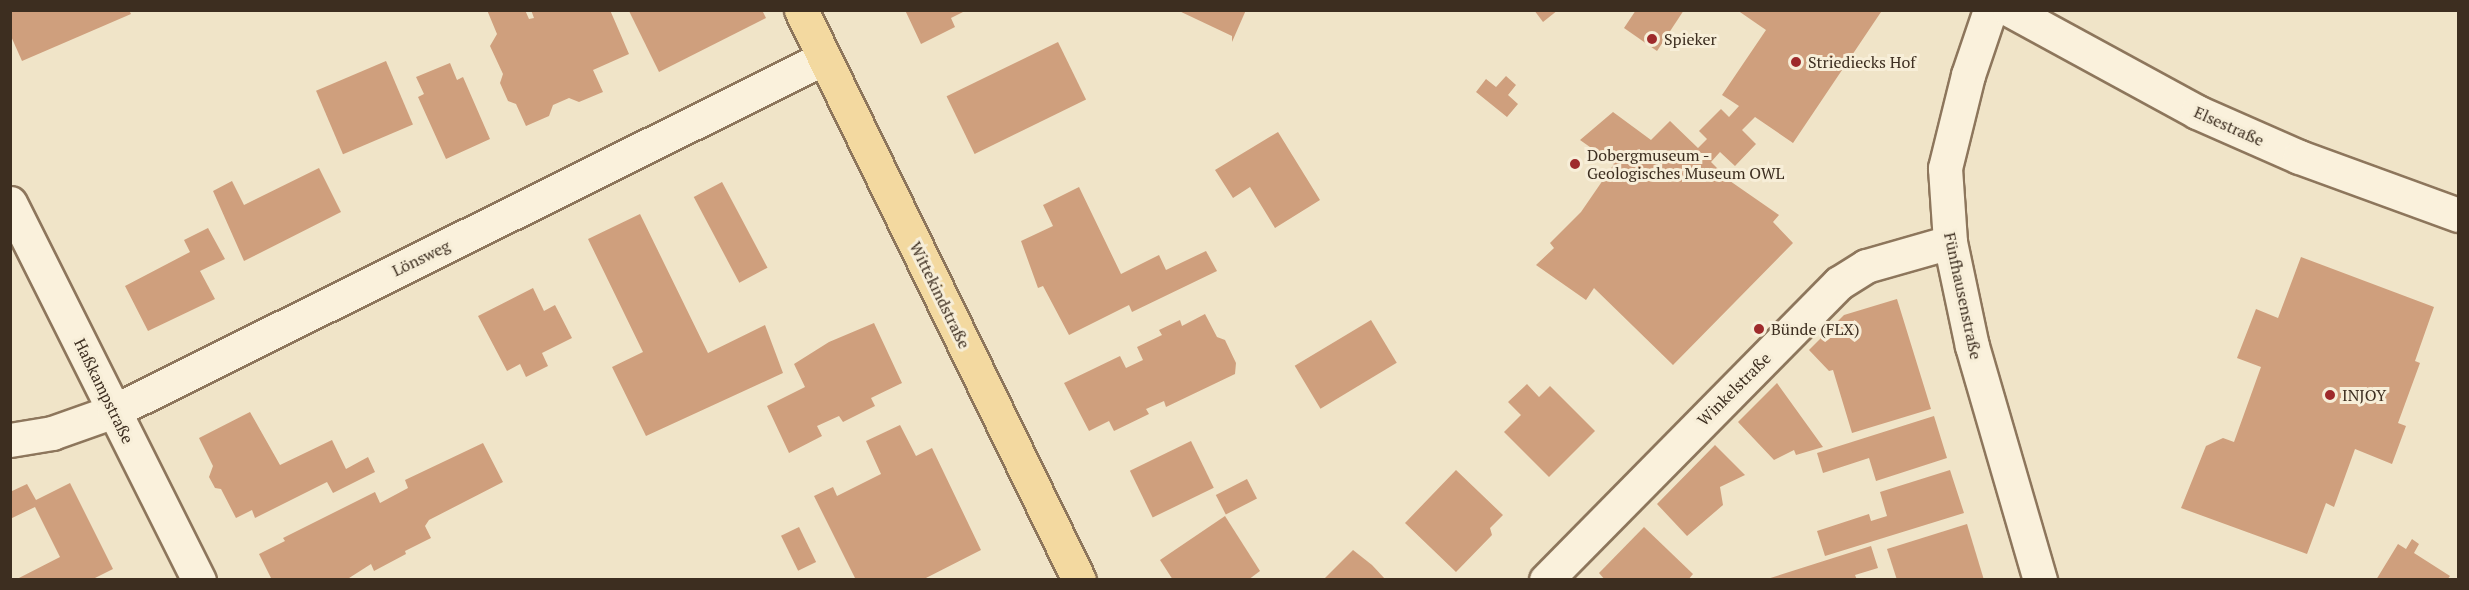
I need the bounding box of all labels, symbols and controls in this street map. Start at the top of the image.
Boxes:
place label: Spieker [1664,29,1717,49]
marker: Spieker [1645,32,1659,46]
place label: Striediecks Hof [1808,52,1916,72]
marker: Striediecks Hof [1789,55,1803,69]
street label: Elsestraße [2191,102,2267,150]
place label: Dobergmuseum - Geologisches Museum OWL [1587,145,1784,183]
marker: Dobergmuseum - Geologisches Museum OWL [1568,157,1582,171]
street label: Fünfhausenstraße [1940,231,1986,361]
street label: Lönsweg [389,236,453,280]
street label: Wittekindstraße [906,238,974,352]
place label: Bünde (FLX) [1771,319,1860,339]
marker: Bünde (FLX) [1752,322,1766,336]
street label: Haßkampstraße [70,335,138,447]
street label: Winkelstraße [1693,348,1775,430]
place label: INJOY [2342,385,2386,405]
marker: INJOY [2323,388,2337,402]

